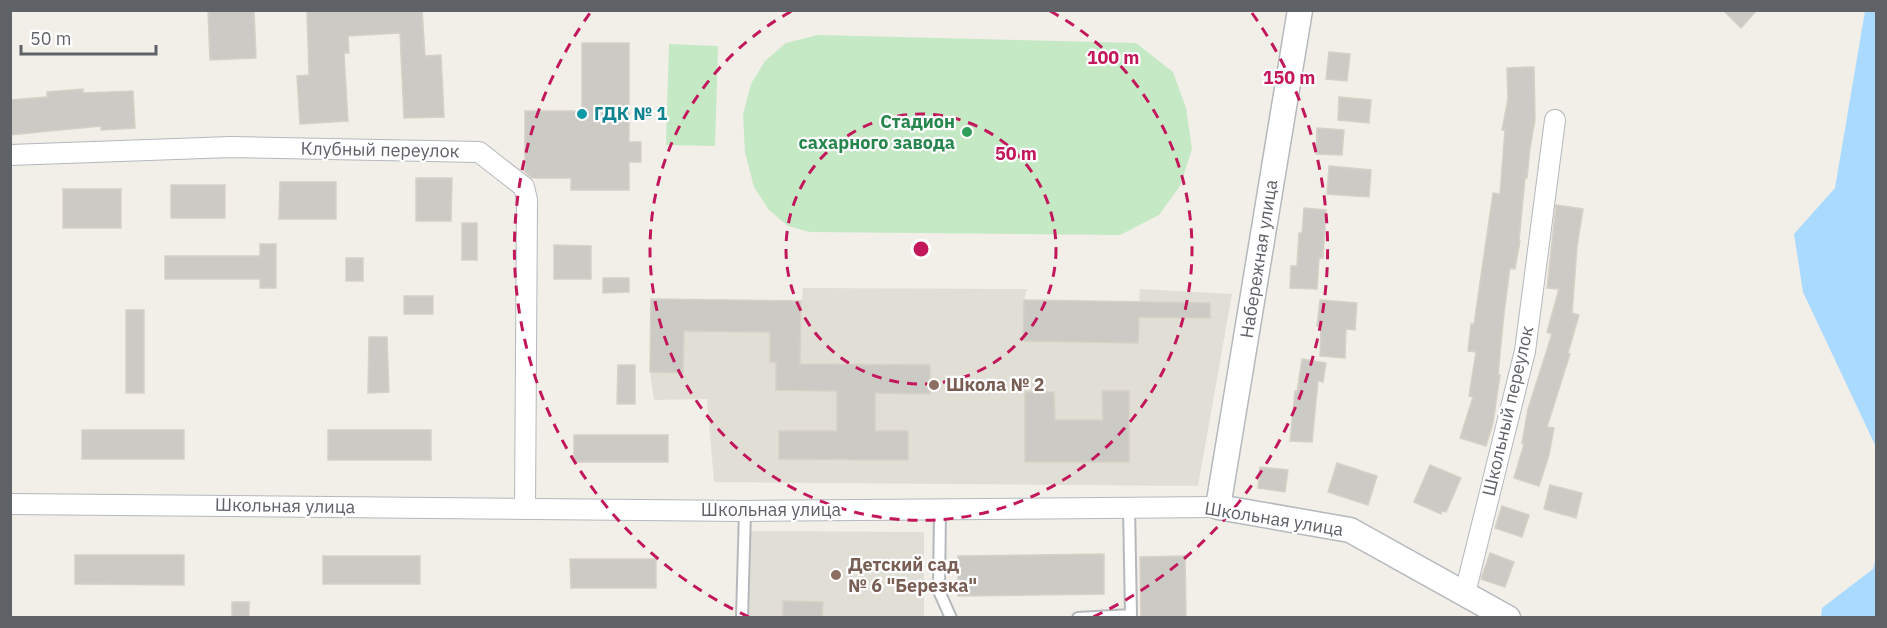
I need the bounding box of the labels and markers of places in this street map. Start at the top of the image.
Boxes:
place label: ГДК № 1 [594,102,668,125]
marker: ГДК № 1 [575,107,589,121]
place label: Стадион сахарного завода [799,110,955,154]
marker: Стадион сахарного завода [960,125,974,139]
centre of rings [911,239,931,259]
place label: Школа № 2 [946,373,1045,396]
marker: Школа № 2 [927,378,941,392]
place label: Детский сад № 6 "Березка" [848,553,977,597]
marker: Детский сад № 6 "Березка" [829,568,843,582]

